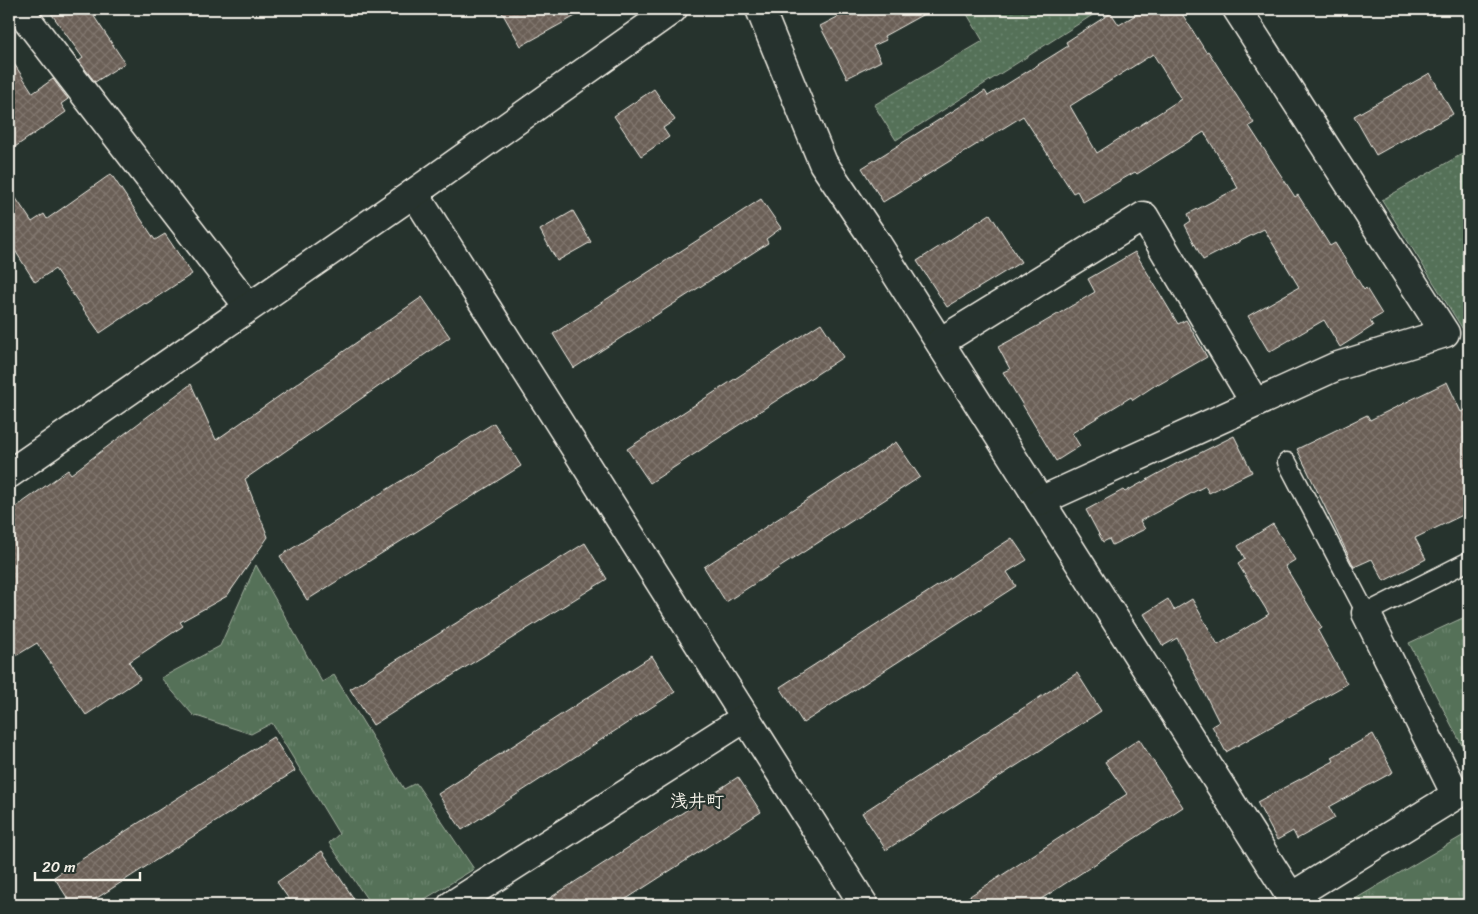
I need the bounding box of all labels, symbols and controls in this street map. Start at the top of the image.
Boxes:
district label: 浅井町 [670,785,724,817]
scale bar [35,849,140,881]
text: 20 m [42,854,76,880]

